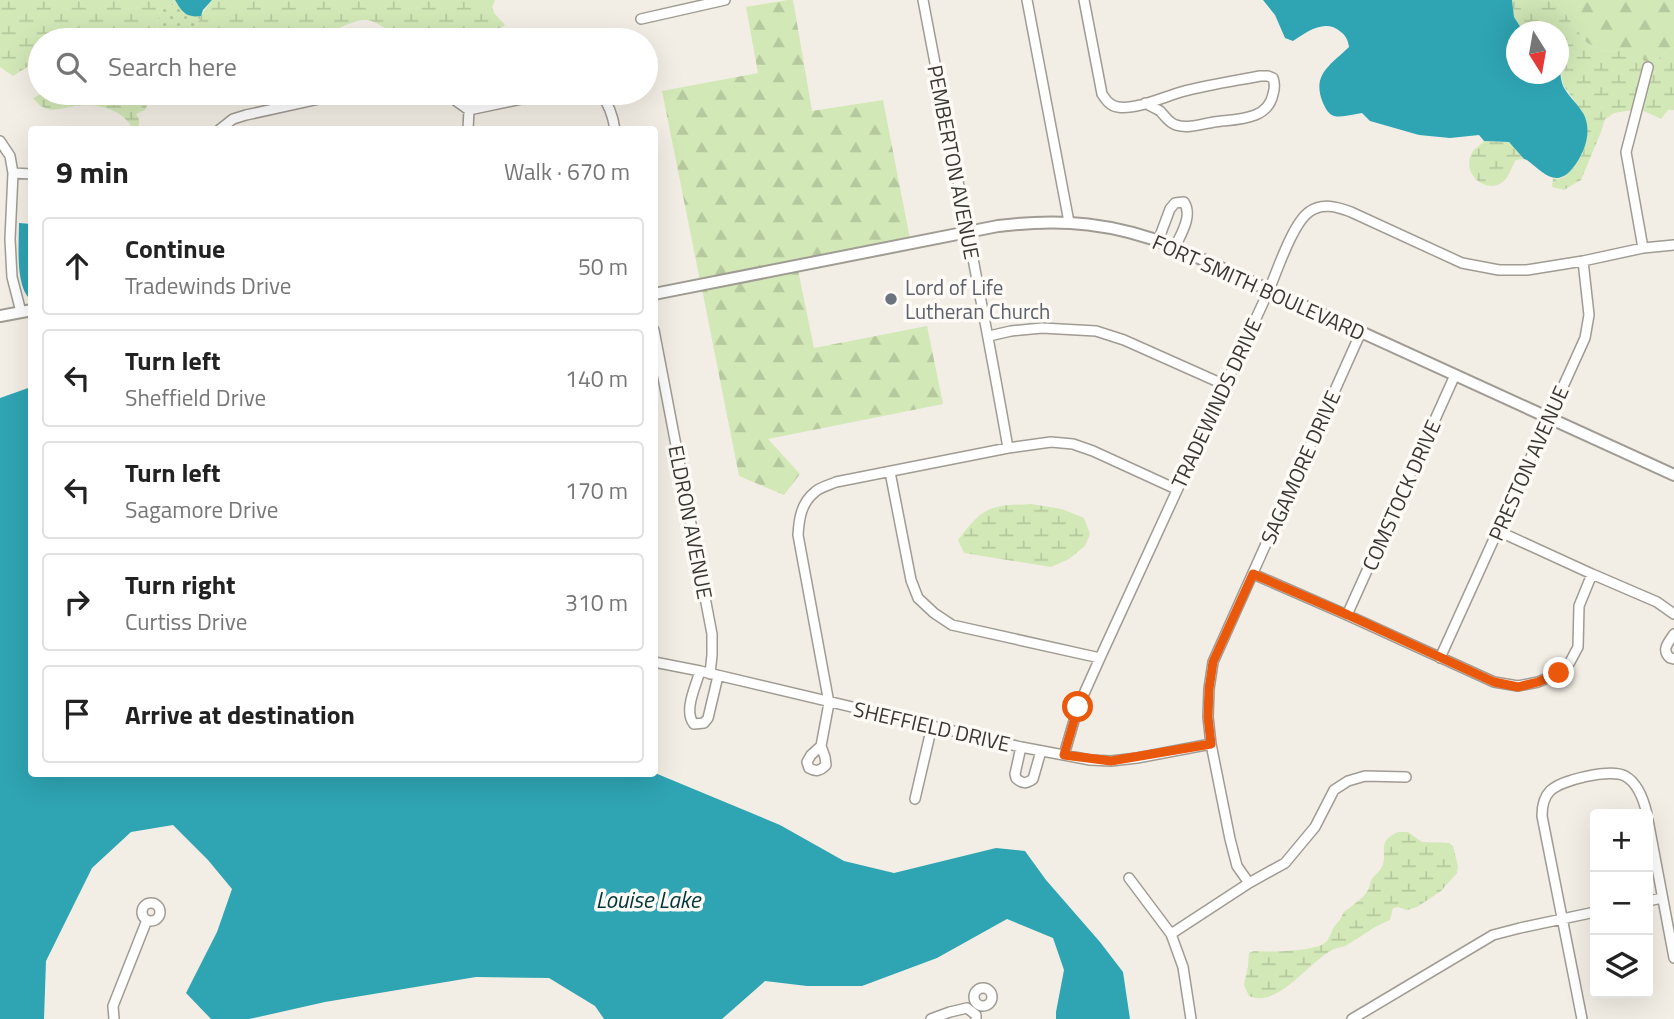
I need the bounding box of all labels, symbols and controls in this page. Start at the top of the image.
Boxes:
north arrow [1506,21,1569,84]
search box [28,28,658,105]
text: Search here [108,47,237,86]
icon: search [52,48,90,86]
street label: PEMBERTON AVENUE [919,62,989,262]
text: 9 min [56,149,129,195]
text: Walk · 670 m [504,154,630,189]
street label: FORT SMITH BOULEVARD [1148,226,1370,348]
text: Continue [125,229,225,268]
icon: ahead [58,247,96,285]
text: 50 m [578,249,628,284]
text: Tradewinds Drive [125,268,291,303]
place label: Lord of Life Lutheran Church [905,271,1050,327]
marker: Lord of Life Lutheran Church [883,291,899,307]
street label: TRADEWINDS DRIVE [1163,313,1269,493]
text: Turn left [125,341,220,380]
icon: left [58,359,96,397]
text: 140 m [565,361,628,396]
text: Sheffield Drive [125,380,266,415]
street label: PRESTON AVENUE [1479,380,1577,546]
street label: SAGAMORE DRIVE [1252,385,1348,549]
street label: COMSTOCK DRIVE [1353,414,1449,576]
street label: ELDRON AVENUE [660,442,722,602]
text: Turn left [125,453,220,492]
icon: left [58,471,96,509]
text: 170 m [565,473,628,508]
text: Sagamore Drive [125,492,278,527]
text: Turn right [125,565,236,604]
icon: right [58,583,96,621]
text: 310 m [565,585,628,620]
text: Curtiss Drive [125,604,247,639]
route end [1543,657,1574,688]
route start [1062,691,1093,722]
street label: SHEFFIELD DRIVE [851,692,1013,760]
icon: arrive [58,695,96,733]
text: Arrive at destination [125,695,355,734]
map controls [1590,809,1653,998]
button: + [1590,809,1653,872]
button: − [1590,872,1653,935]
water label: Louise Lake [596,882,702,917]
button: layers [1590,935,1653,998]

